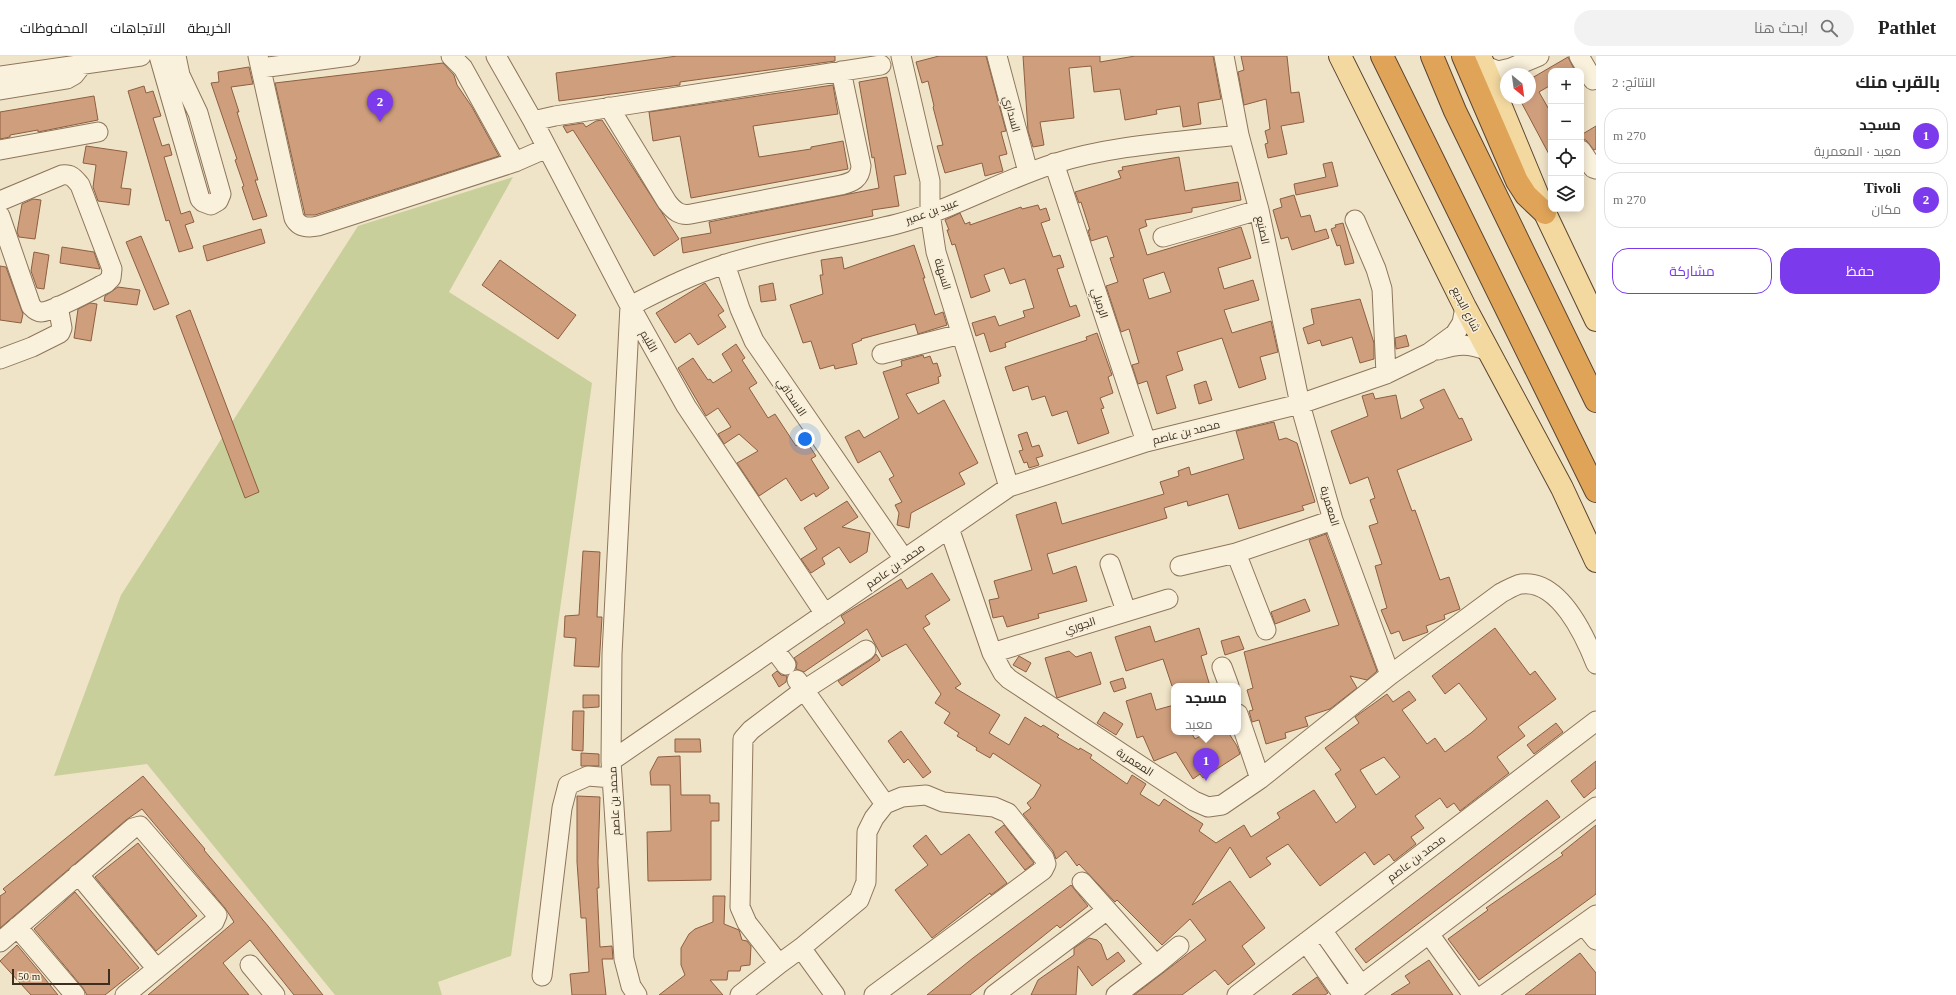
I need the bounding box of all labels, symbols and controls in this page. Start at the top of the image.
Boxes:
search box [1574,10,1854,46]
icon: search [1818,17,1840,39]
text: Pathlet [1878,17,1936,38]
text: ابحث هنا [1754,20,1808,36]
text: المحفوظات [20,21,88,36]
text: الاتجاهات [110,21,166,36]
text: الخريطة [188,21,231,36]
north arrow [1500,68,1536,104]
map controls [1548,68,1584,212]
button: + [1548,68,1584,104]
text: بالقرب منك [1856,73,1940,92]
text: النتائج: 2 [1612,75,1656,90]
pin: 2 [367,89,393,122]
street label: السداري [999,95,1023,134]
button: − [1548,104,1584,140]
text: مسجد [1859,117,1901,133]
text: 270 m [1613,128,1646,143]
text: 1 [1923,128,1929,143]
button: locate [1548,140,1584,176]
text: معبد · المعمرية [1814,144,1901,159]
button: layers [1548,176,1584,212]
text: Tivoli [1864,180,1901,196]
text: 270 m [1613,192,1646,207]
text: 2 [1923,192,1929,207]
street label: عبيد بن عمير [903,196,960,227]
text: مكان [1872,202,1901,217]
street label: الصنيع [1252,215,1272,246]
button: مشاركة [1612,248,1772,294]
button: حفظ [1780,248,1940,294]
street label: السهلة [932,257,953,292]
street label: شارع البديع [1448,284,1482,334]
street label: الرميلي [1087,286,1111,321]
street label: الثليم [636,328,660,355]
street label: الاسحاقي [772,376,809,420]
street label: محمد بن عاصم [1151,418,1221,448]
your location [795,429,815,449]
street label: المعمرية [1317,484,1342,528]
street label: محمد بن عاصم [863,541,928,592]
street label: الجوري [1063,615,1098,638]
popup [1171,683,1241,735]
text: مسجد [1185,690,1227,706]
text: معبد [1185,717,1213,732]
street label: المعمرية [1114,746,1156,779]
pin: 1 [1193,748,1219,781]
street label: محمد بن عاصم [606,766,624,836]
street label: محمد بن عاصم [1385,832,1448,885]
scale bar [12,967,110,986]
text: 50 m [18,970,40,982]

